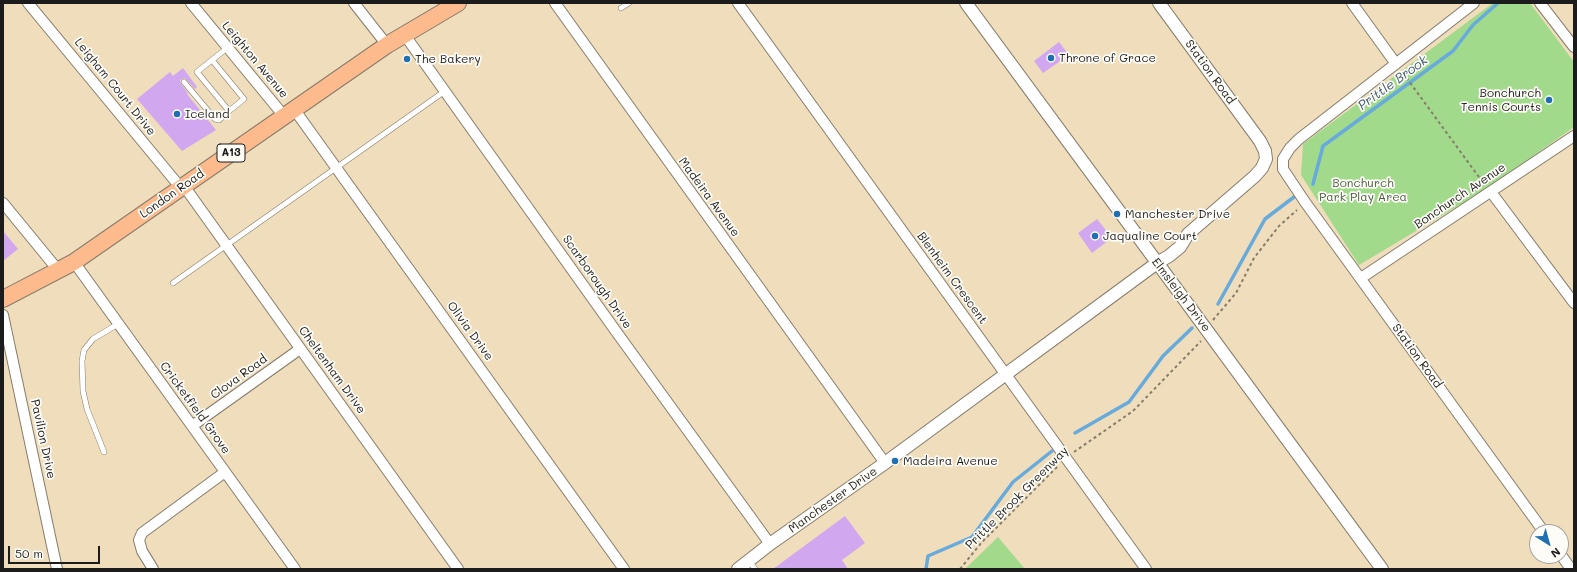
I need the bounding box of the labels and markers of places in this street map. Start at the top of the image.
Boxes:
place label: Throne of Grace [1059,51,1156,65]
place label: The Bakery [415,52,481,66]
marker: Throne of Grace [1046,53,1056,63]
marker: The Bakery [402,54,412,64]
place label: Bonchurch Tennis Courts [1461,86,1541,114]
marker: Bonchurch Tennis Courts [1544,95,1554,105]
place label: Iceland [185,107,229,121]
marker: Iceland [172,109,182,119]
place label: Manchester Drive [1125,207,1230,221]
marker: Manchester Drive [1112,209,1122,219]
place label: Jaqualine Court [1103,229,1197,243]
marker: Jaqualine Court [1090,231,1100,241]
place label: Madeira Avenue [903,454,998,468]
marker: Madeira Avenue [890,456,900,466]

